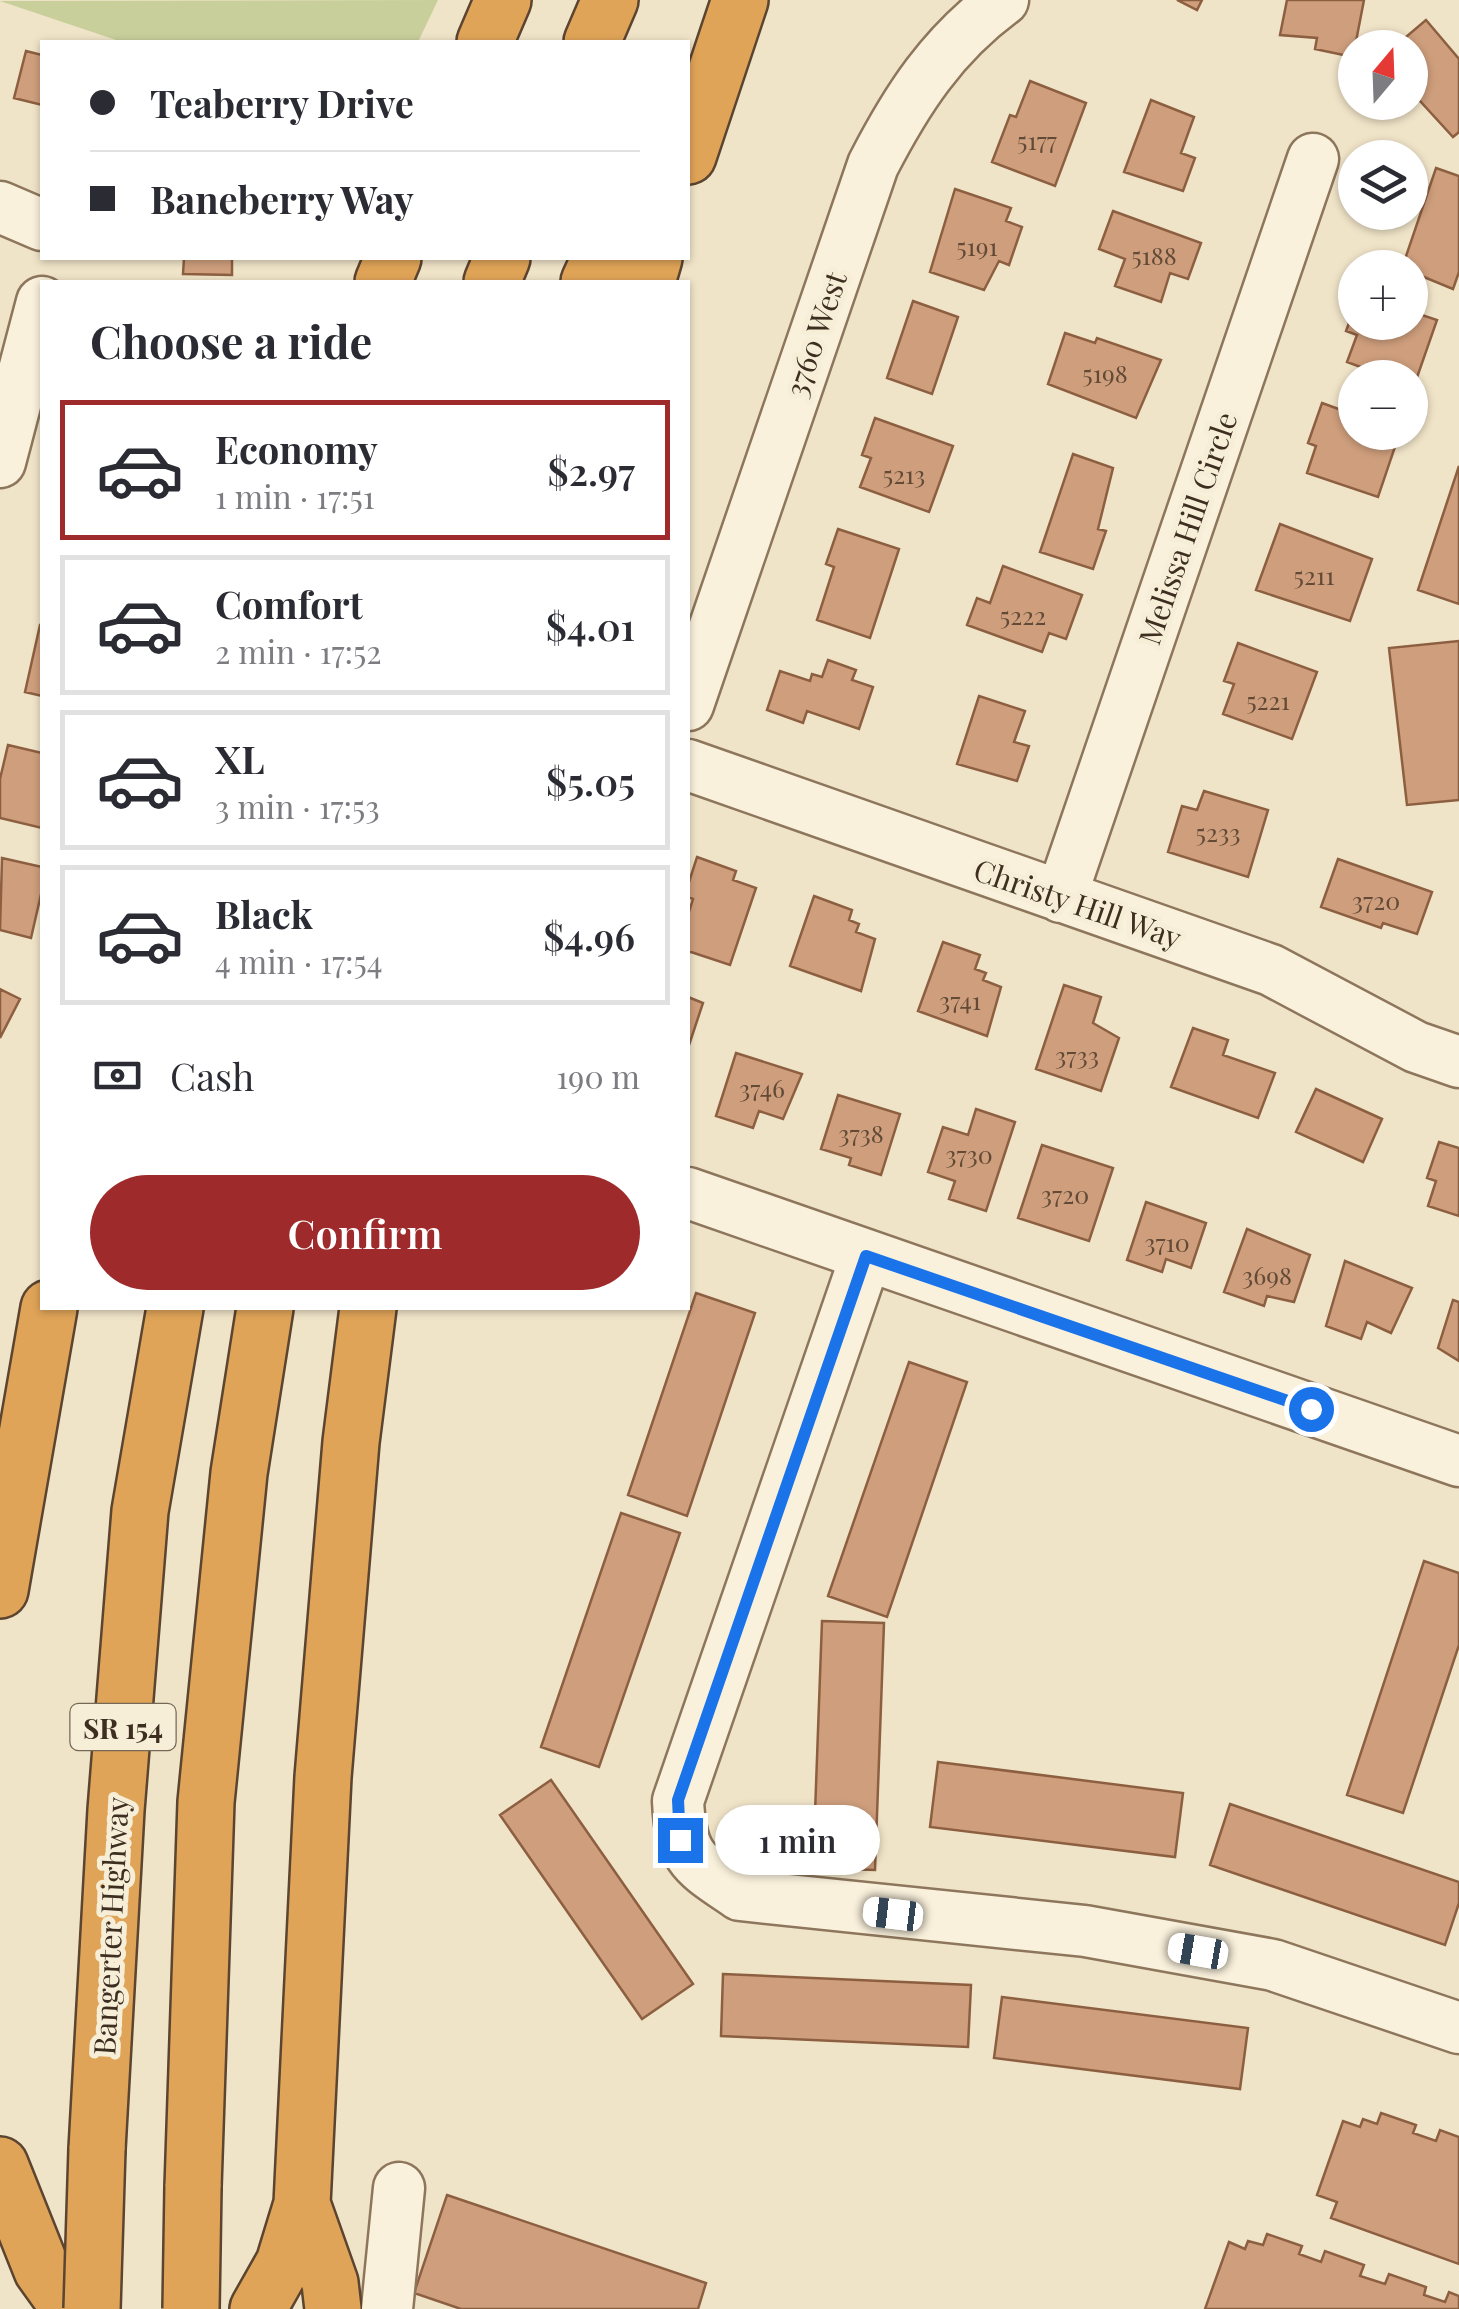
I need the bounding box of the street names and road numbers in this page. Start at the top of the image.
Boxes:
street label: 3760 West [775,266,855,402]
street label: Melissa Hill Circle [1128,406,1246,650]
street label: Christy Hill Way [969,849,1187,957]
road number: SR 154 [70,1704,176,1750]
street label: Bangerter Highway [83,1796,137,2056]

